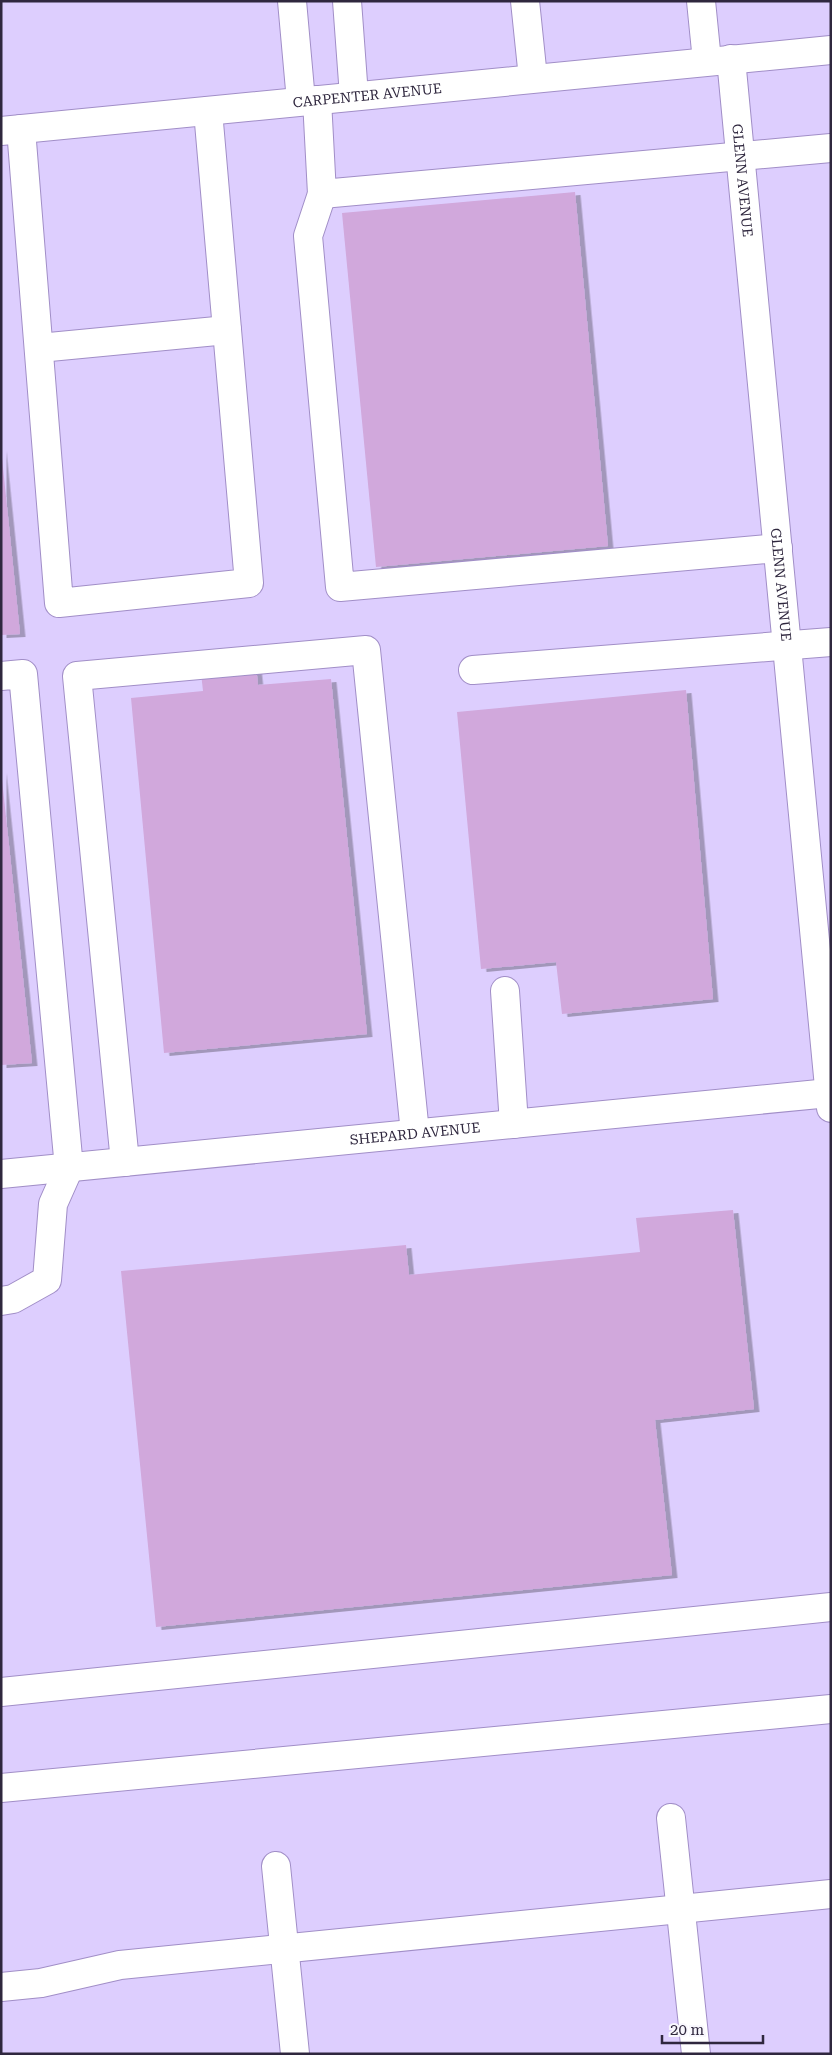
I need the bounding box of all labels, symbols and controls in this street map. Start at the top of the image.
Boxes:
street label: CARPENTER AVENUE [292,80,442,110]
street label: GLENN AVENUE [729,123,756,238]
street label: GLENN AVENUE [768,527,794,642]
street label: SHEPARD AVENUE [349,1119,481,1148]
scale bar [662,2012,763,2044]
text: 20 m [670,2021,705,2039]

